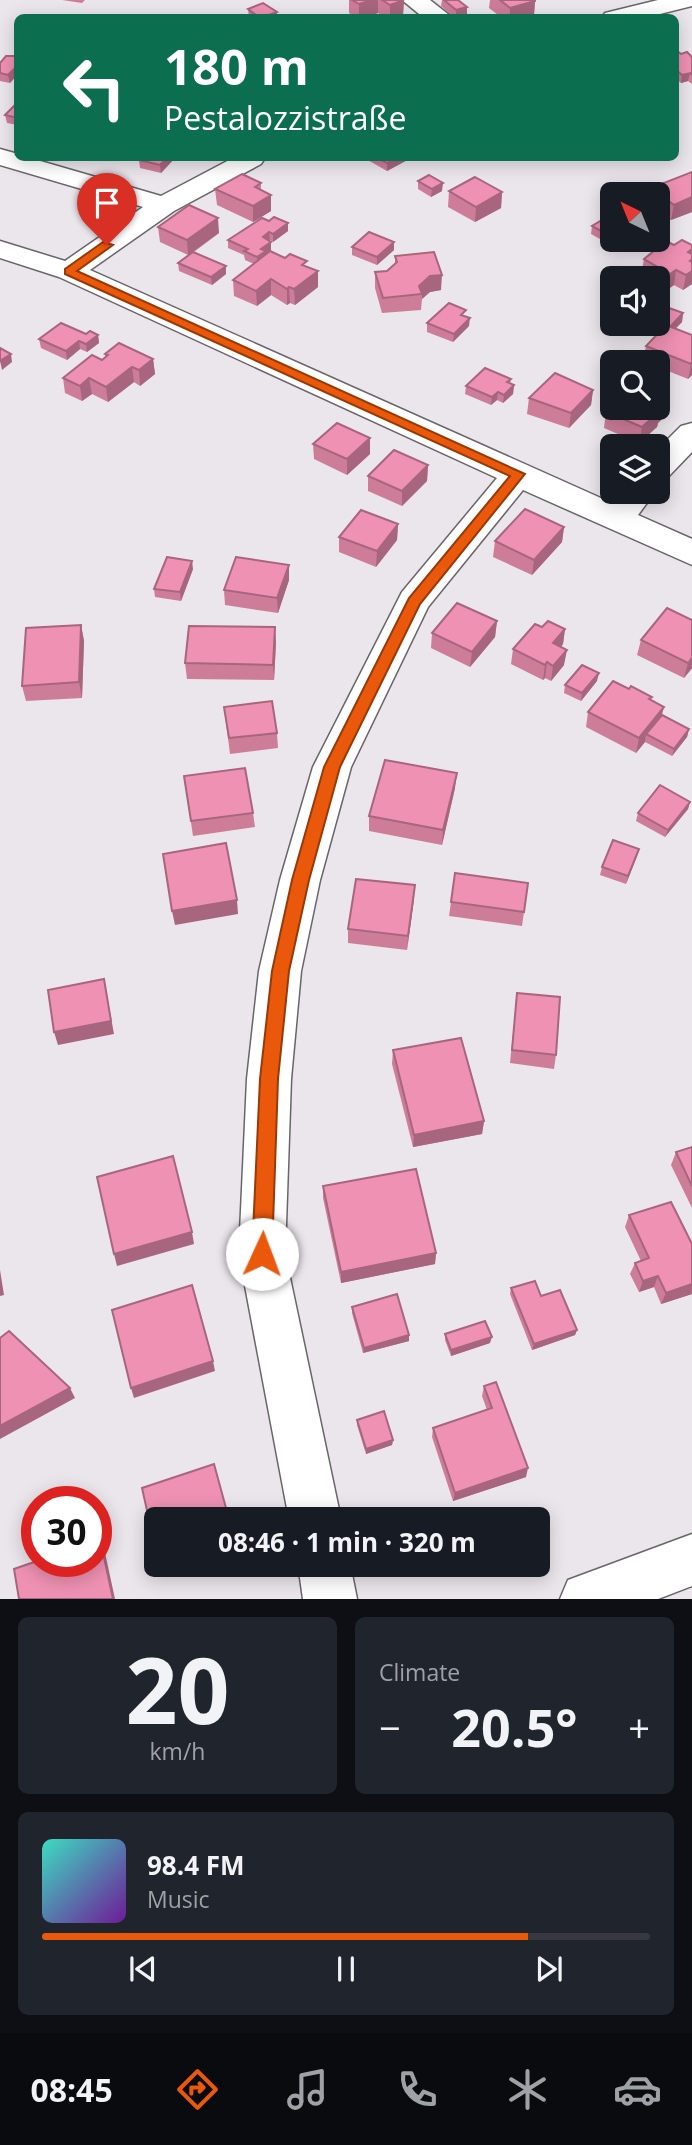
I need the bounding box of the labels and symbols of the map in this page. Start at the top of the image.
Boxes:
pin [77,173,137,245]
north arrow [600,182,670,252]
position arrow [225,1217,299,1291]
speed limit sign: 30 [21,1486,112,1577]

